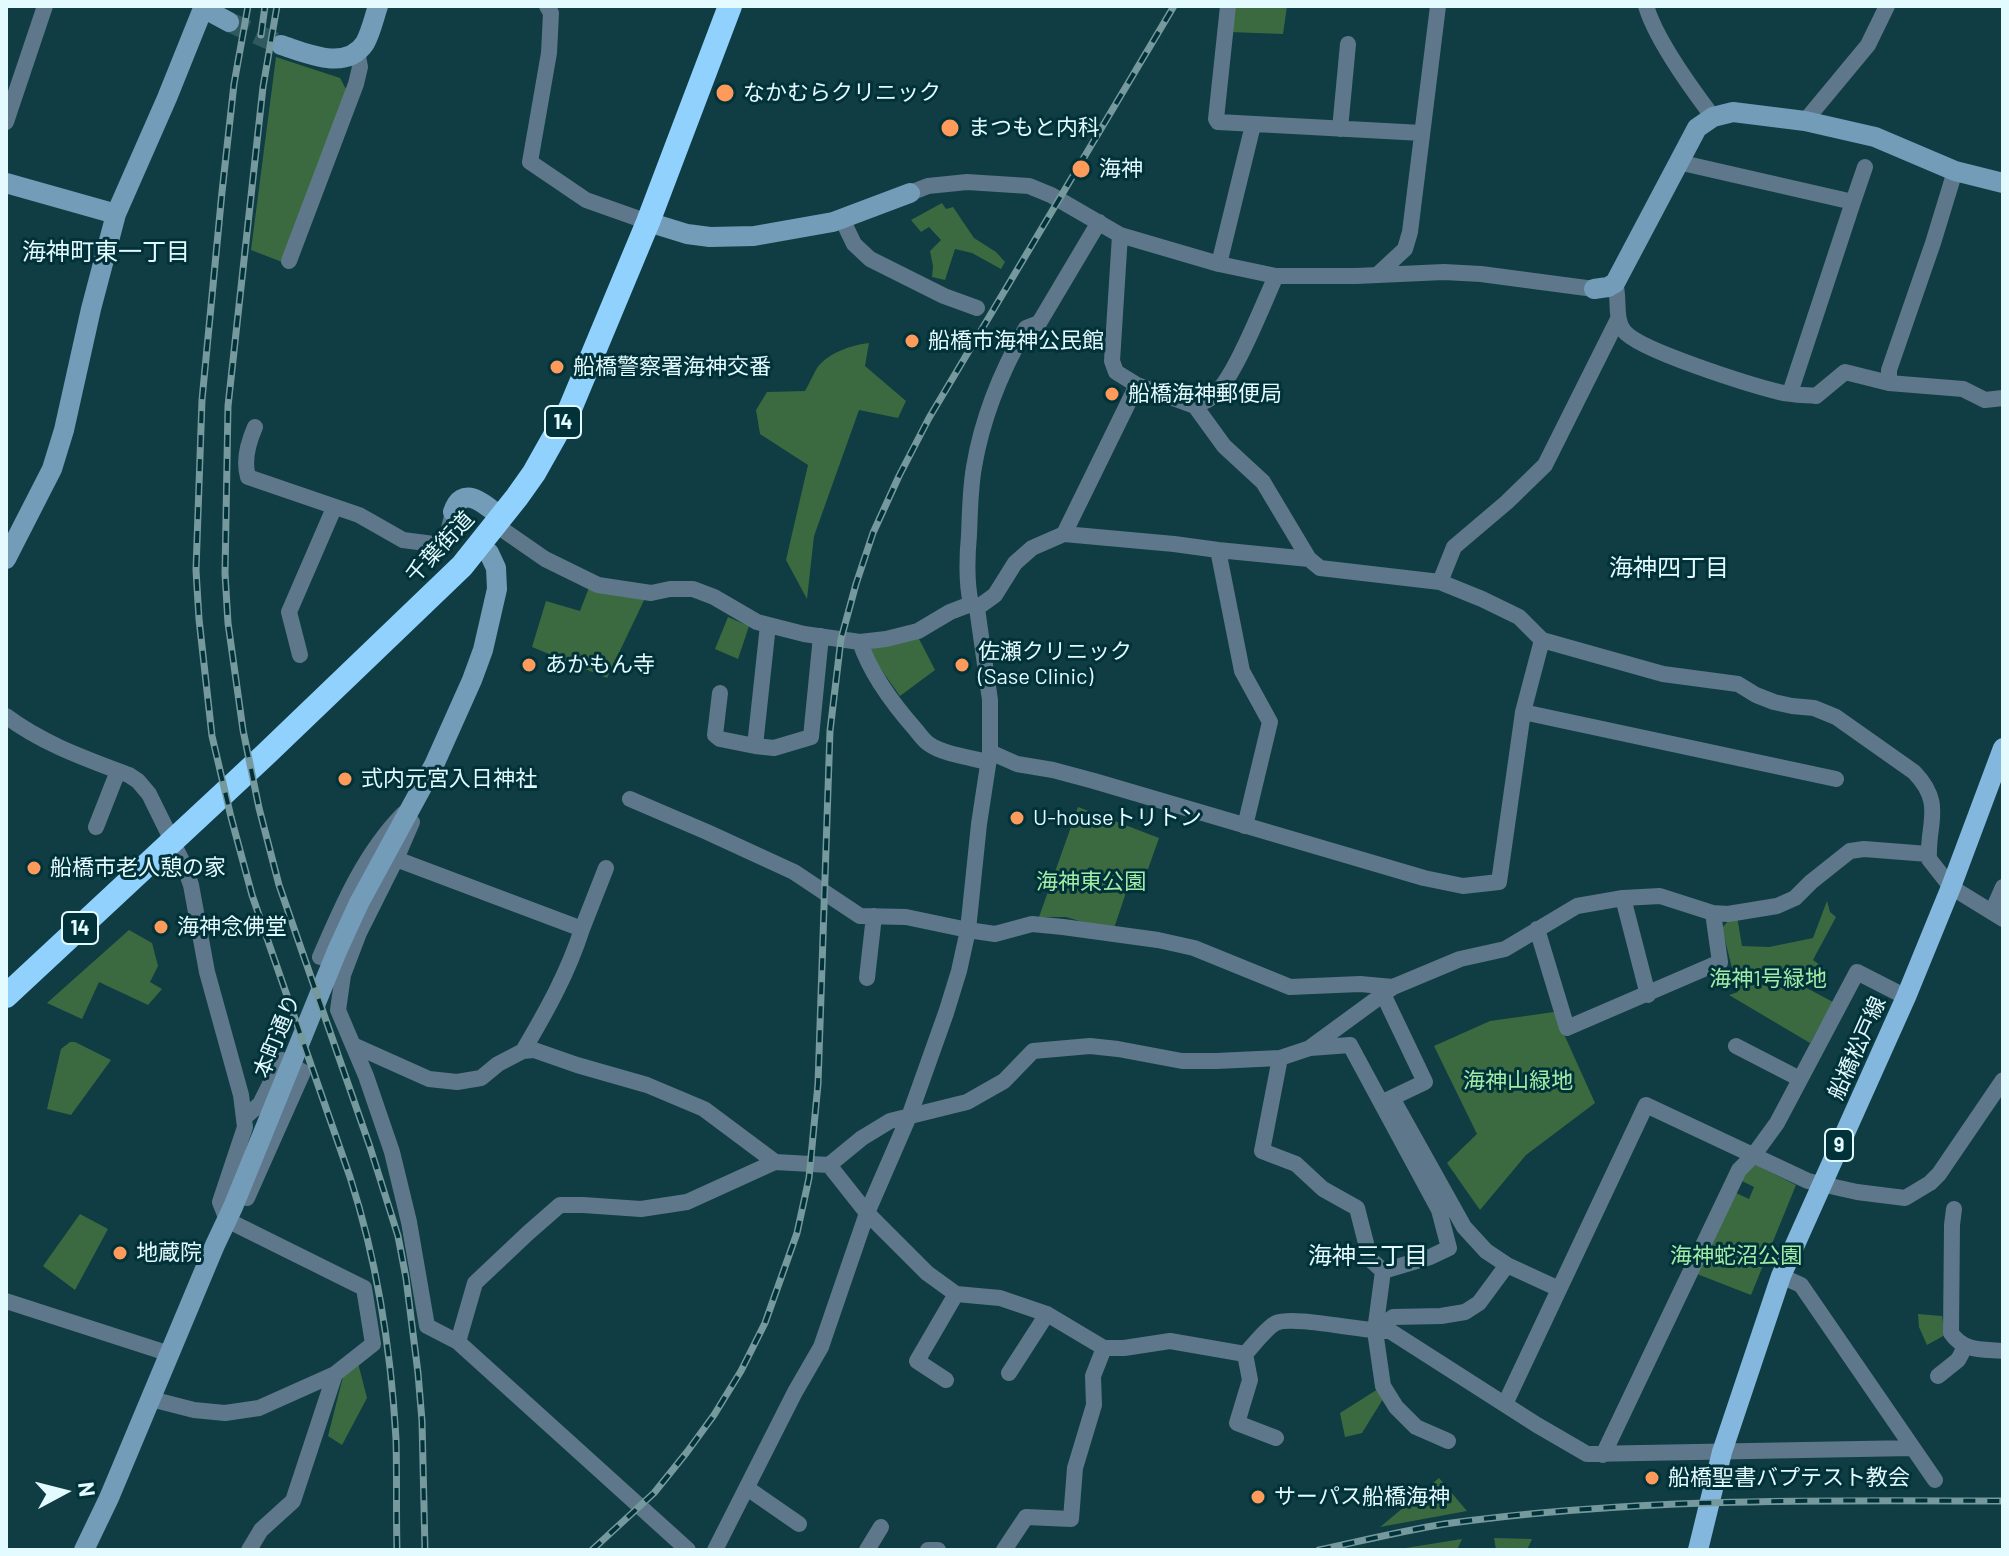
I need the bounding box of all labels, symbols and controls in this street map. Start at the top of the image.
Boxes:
place label: なかむらクリニック [743,80,941,106]
marker: なかむらクリニック [714,82,736,104]
place label: まつもと内科 [968,115,1100,141]
marker: まつもと内科 [939,117,961,139]
place label: 海神 [1099,156,1143,182]
marker: 海神 [1070,158,1092,180]
district label: 海神町東一丁目 [22,238,190,266]
place label: 船橋市海神公民館 [928,328,1104,354]
marker: 船橋市海神公民館 [903,332,921,350]
place label: 船橋警察署海神交番 [573,354,771,380]
marker: 船橋警察署海神交番 [548,358,566,376]
place label: 船橋海神郵便局 [1128,381,1282,407]
marker: 船橋海神郵便局 [1103,385,1121,403]
road number: 14 [545,406,581,438]
street label: 千葉街道 [400,506,480,588]
district label: 海神四丁目 [1609,554,1729,582]
place label: 佐瀬クリニック (Sase Clinic) [978,639,1132,690]
place label: あかもん寺 [545,652,655,678]
marker: あかもん寺 [520,656,538,674]
marker: 佐瀬クリニック (Sase Clinic) [953,656,971,674]
place label: 式内元宮入日神社 [361,766,537,792]
marker: 式内元宮入日神社 [336,770,354,788]
place label: U-houseトリトン [1033,805,1202,831]
marker: U-houseトリトン [1008,809,1026,827]
place label: 船橋市老人憩の家 [50,855,226,881]
marker: 船橋市老人憩の家 [25,859,43,877]
park label: 海神東公園 [1036,869,1146,895]
road number: 14 [62,912,98,944]
place label: 海神念佛堂 [177,914,287,940]
marker: 海神念佛堂 [152,918,170,936]
park label: 海神1号緑地 [1709,966,1827,992]
street label: 本町通り [248,990,306,1082]
street label: 船橋松戸線 [1823,992,1891,1104]
park label: 海神山緑地 [1463,1068,1573,1094]
road number: 9 [1825,1129,1853,1161]
place label: 地蔵院 [136,1240,202,1266]
district label: 海神三丁目 [1308,1242,1428,1270]
park label: 海神蛇沼公園 [1670,1243,1802,1269]
marker: 地蔵院 [111,1244,129,1262]
north arrow [24,1452,104,1532]
place label: 船橋聖書バプテスト教会 [1668,1465,1910,1491]
marker: 船橋聖書バプテスト教会 [1643,1469,1661,1487]
text: N [74,1480,102,1498]
place label: サーパス船橋海神 [1274,1484,1450,1510]
marker: サーパス船橋海神 [1249,1488,1267,1506]

